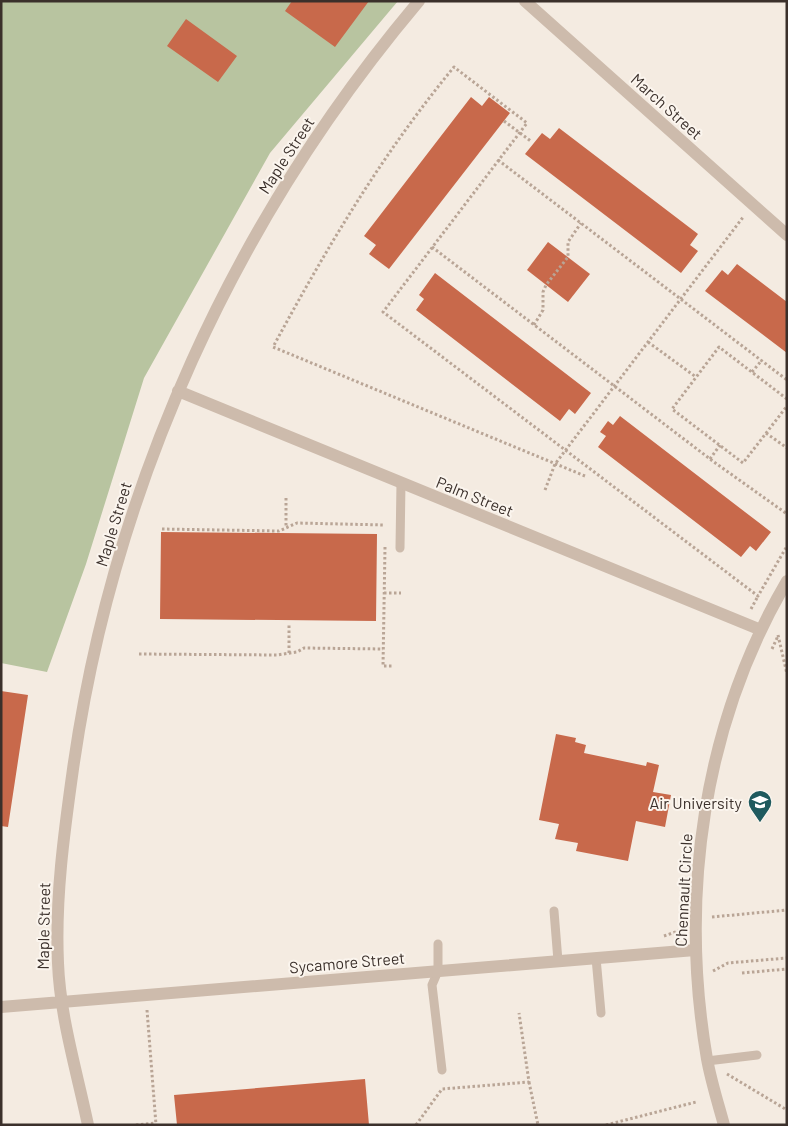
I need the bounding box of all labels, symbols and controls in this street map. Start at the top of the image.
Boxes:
street label: March Street [628,69,706,143]
street label: Maple Street [254,113,318,197]
street label: Palm Street [434,472,516,520]
street label: Maple Street [91,479,135,569]
school or university icon: Air University [747,789,773,823]
place label: Air University [650,793,743,812]
street label: Chennault Circle [671,833,695,947]
street label: Maple Street [33,882,53,970]
street label: Sycamore Street [288,947,406,977]

